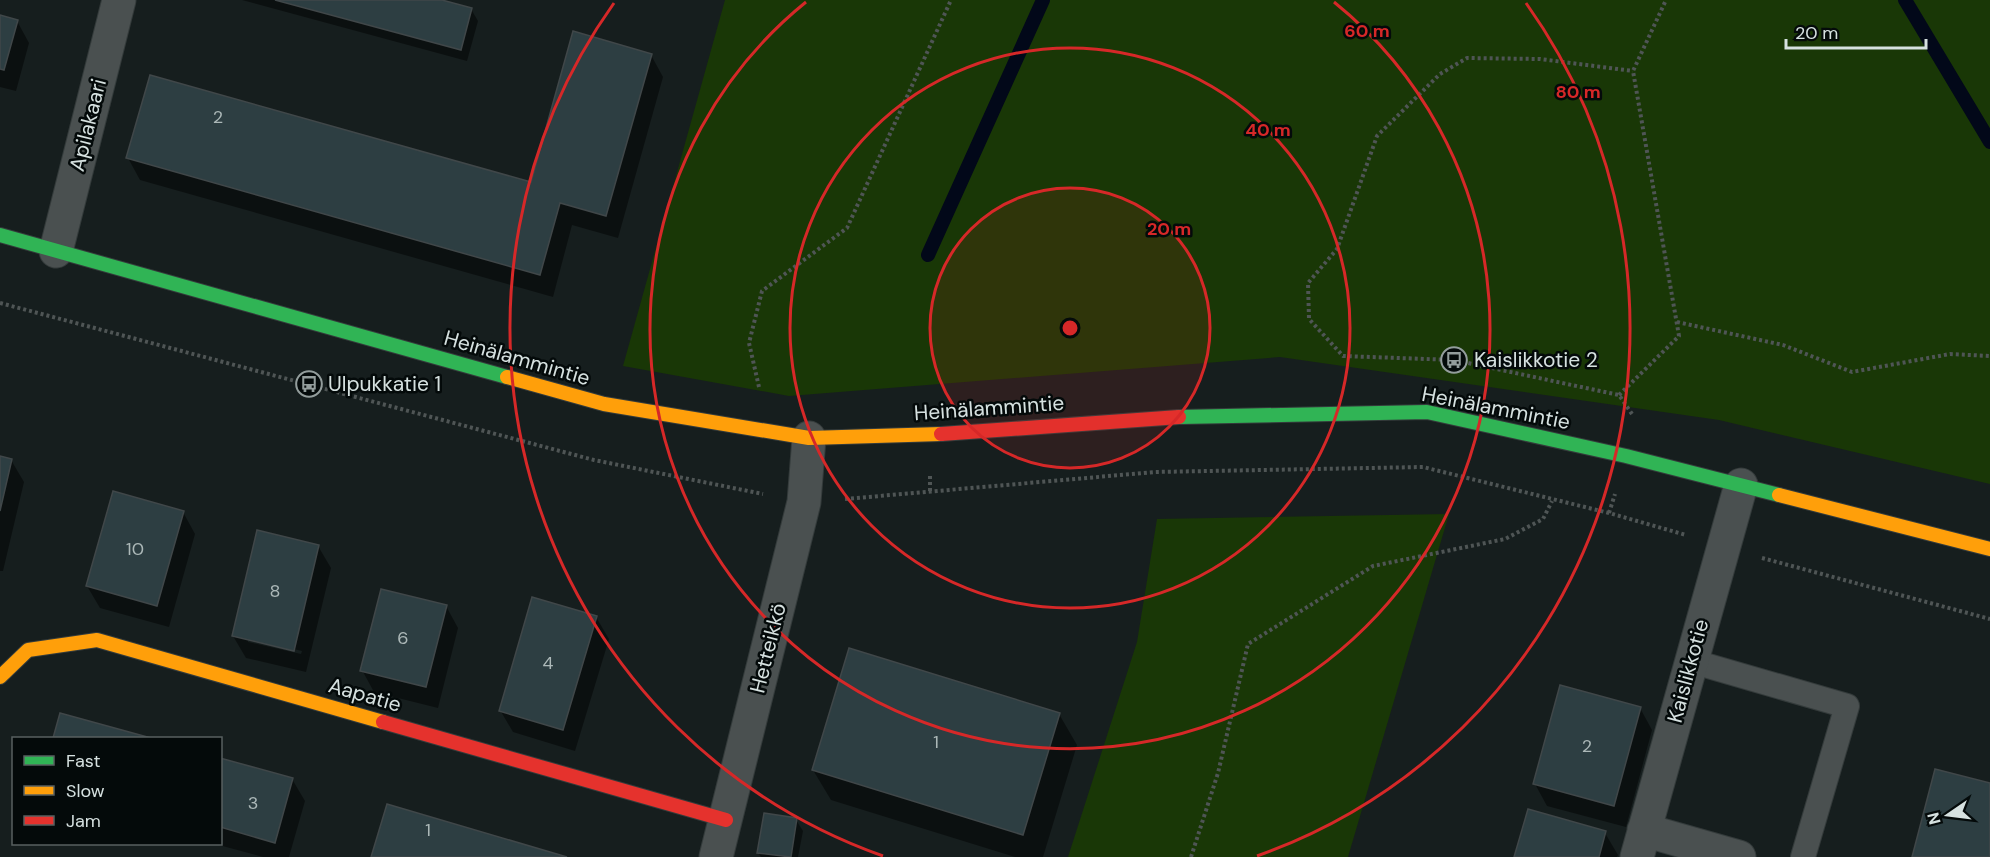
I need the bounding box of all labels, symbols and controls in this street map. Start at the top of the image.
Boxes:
scale bar [1786,12,1926,50]
text: 60 m [1344,19,1390,43]
text: 20 m [1795,21,1838,45]
street label: Apilakaari [63,76,113,174]
text: 80 m [1555,80,1601,104]
house number: 2 [213,105,223,129]
text: 40 m [1245,118,1291,142]
text: 20 m [1147,217,1191,241]
centre of rings [1060,318,1080,338]
street label: Heinälammintie [441,324,593,392]
bus stop icon: Kaislikkotie 2 [1439,345,1469,375]
place label: Kaislikkotie 2 [1474,346,1598,374]
bus stop icon: Ulpukkatie 1 [294,369,324,399]
place label: Ulpukkatie 1 [328,370,441,398]
street label: Heinälammintie [1419,380,1573,436]
street label: Heinälammintie [913,389,1065,427]
house number: 10 [126,537,144,561]
house number: 8 [270,579,280,603]
street label: Hetteikkö [743,600,793,696]
street label: Kaislikkotie [1661,616,1715,726]
house number: 6 [397,626,409,650]
house number: 4 [543,651,554,675]
street label: Aapatie [325,671,405,719]
house number: 1 [933,730,939,754]
house number: 2 [1582,734,1592,758]
legend [12,737,222,845]
text: Fast [66,749,101,773]
text: Slow [66,779,105,803]
north arrow [1918,785,1978,845]
house number: 3 [248,791,258,815]
text: Jam [66,809,101,833]
text: N [1922,810,1946,827]
house number: 1 [425,818,431,842]

